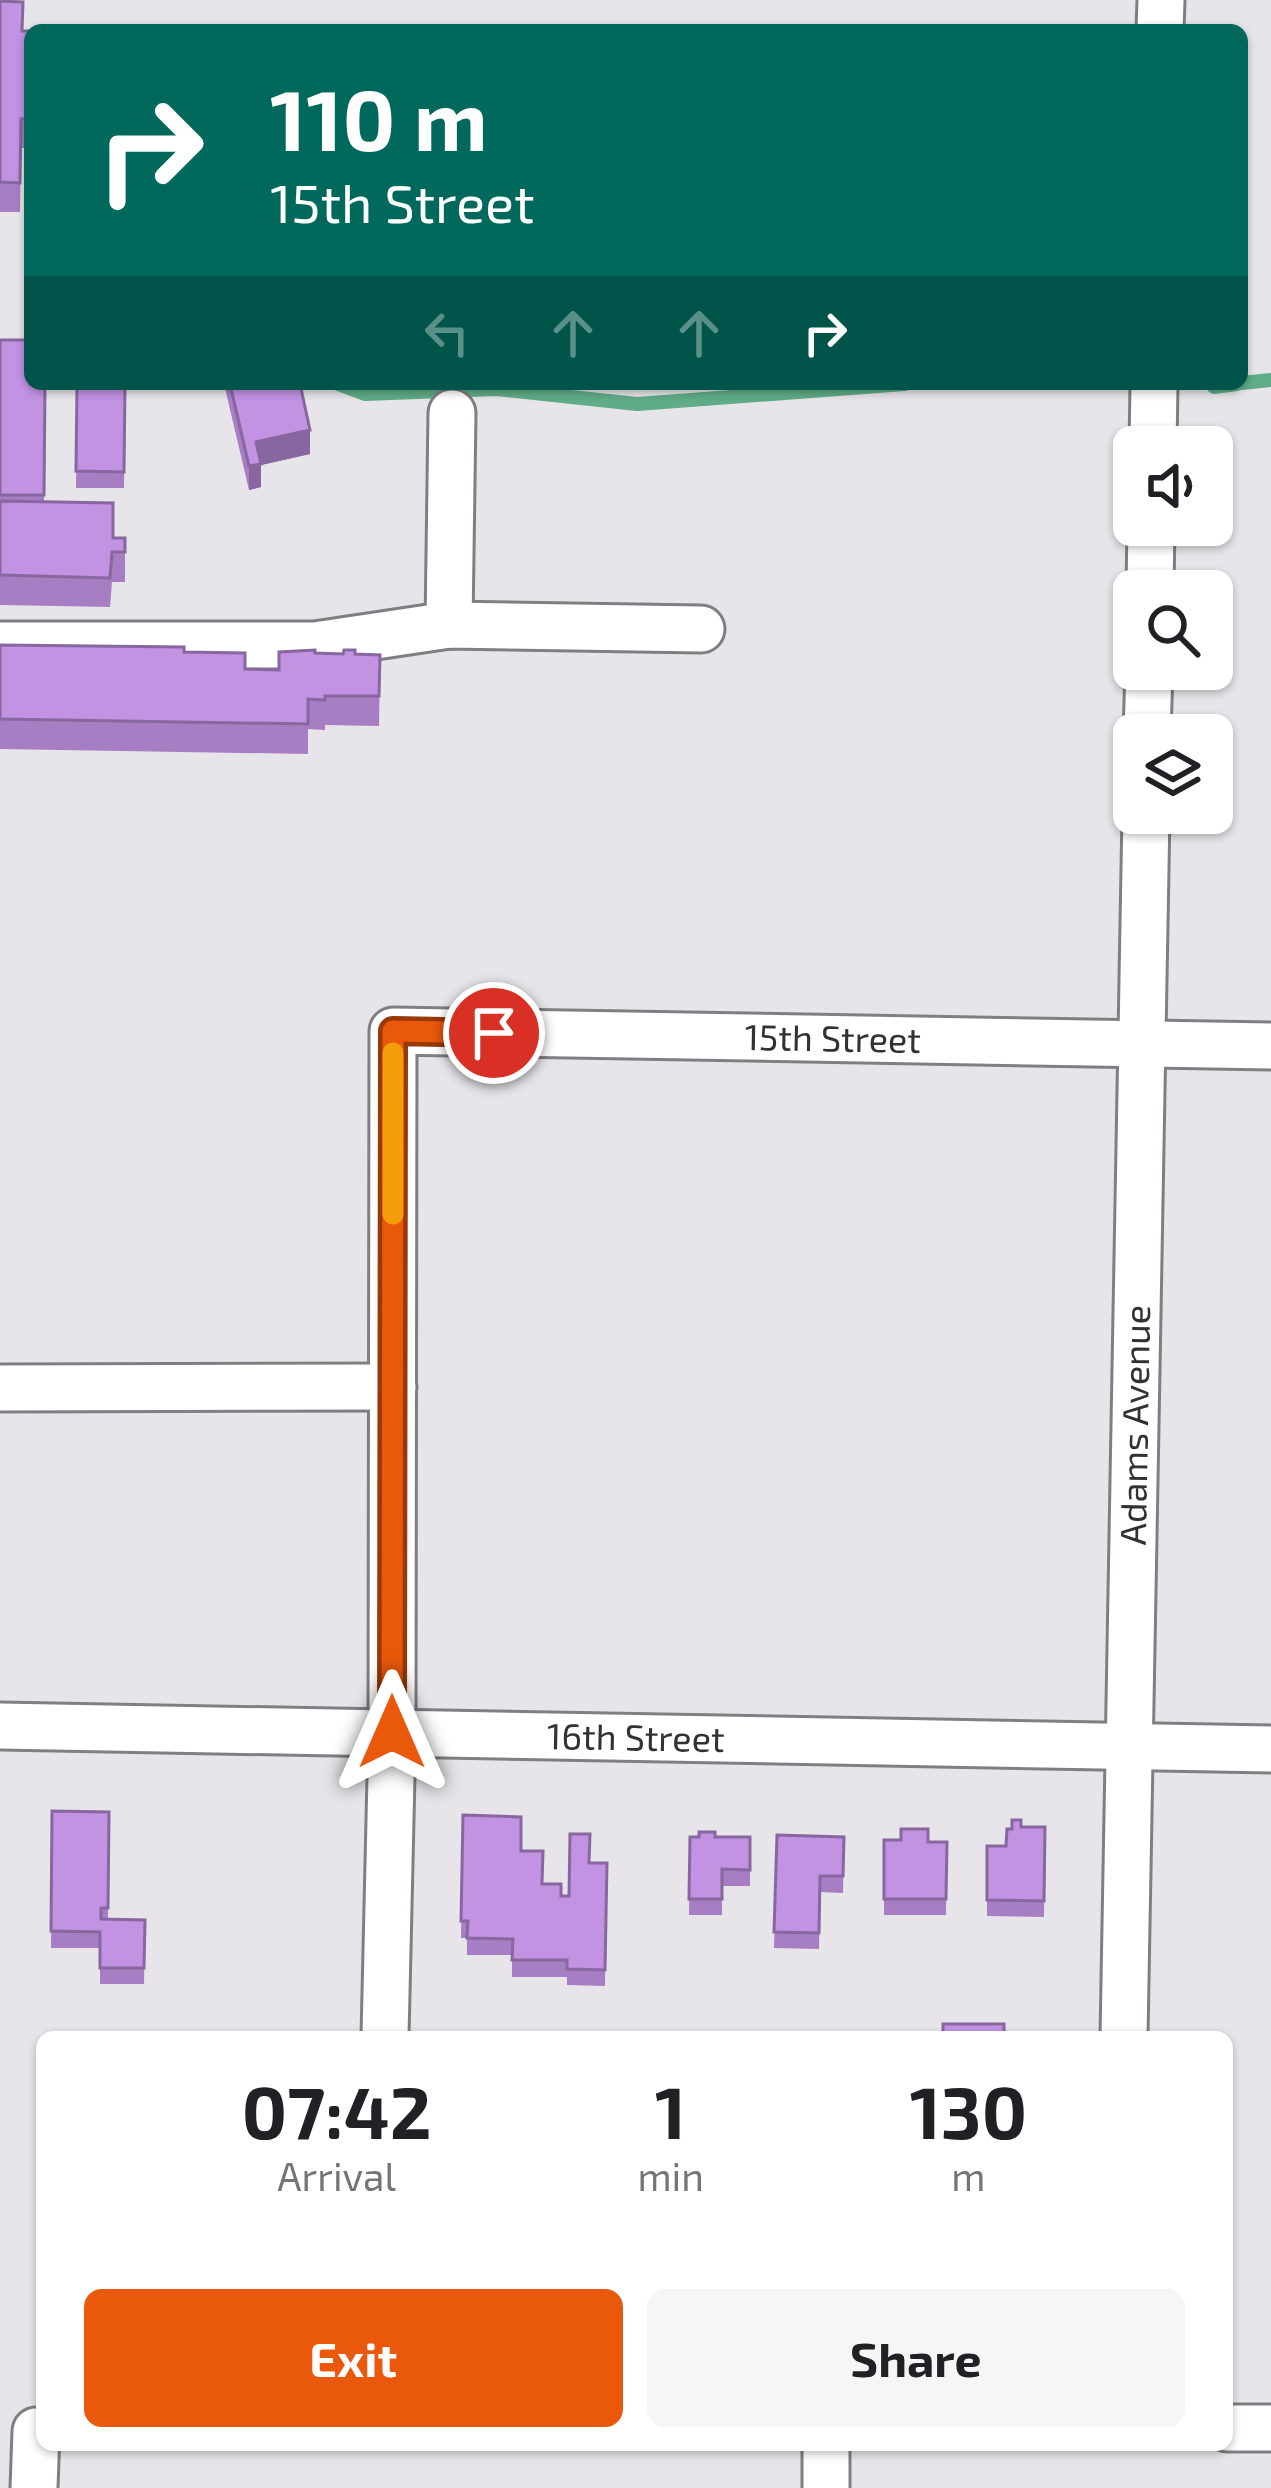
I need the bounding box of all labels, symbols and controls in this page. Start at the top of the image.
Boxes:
text: 110 m [270,67,488,168]
icon: right [72,72,228,228]
text: 15th Street [270,169,535,234]
icon: left [414,300,480,366]
icon: ahead [540,300,606,366]
icon: ahead [666,300,732,366]
icon: right [792,300,858,366]
map controls [1113,426,1233,834]
button: sound [1113,426,1233,546]
button: search [1113,570,1233,690]
button: layers [1113,714,1233,834]
pin [443,982,545,1084]
icon: arrive [461,1000,527,1066]
street label: 15th Street [744,1014,921,1060]
street label: Adams Avenue [1110,1304,1157,1546]
position arrow [329,1669,455,1795]
street label: 16th Street [547,1713,725,1759]
text: 07:42 [242,2067,432,2153]
text: 1 [655,2067,686,2153]
text: 130 [910,2067,1027,2153]
text: Arrival [277,2152,396,2199]
text: min [637,2152,704,2199]
text: m [951,2152,986,2199]
button: Exit [84,2289,623,2427]
button: Share [647,2289,1185,2427]

